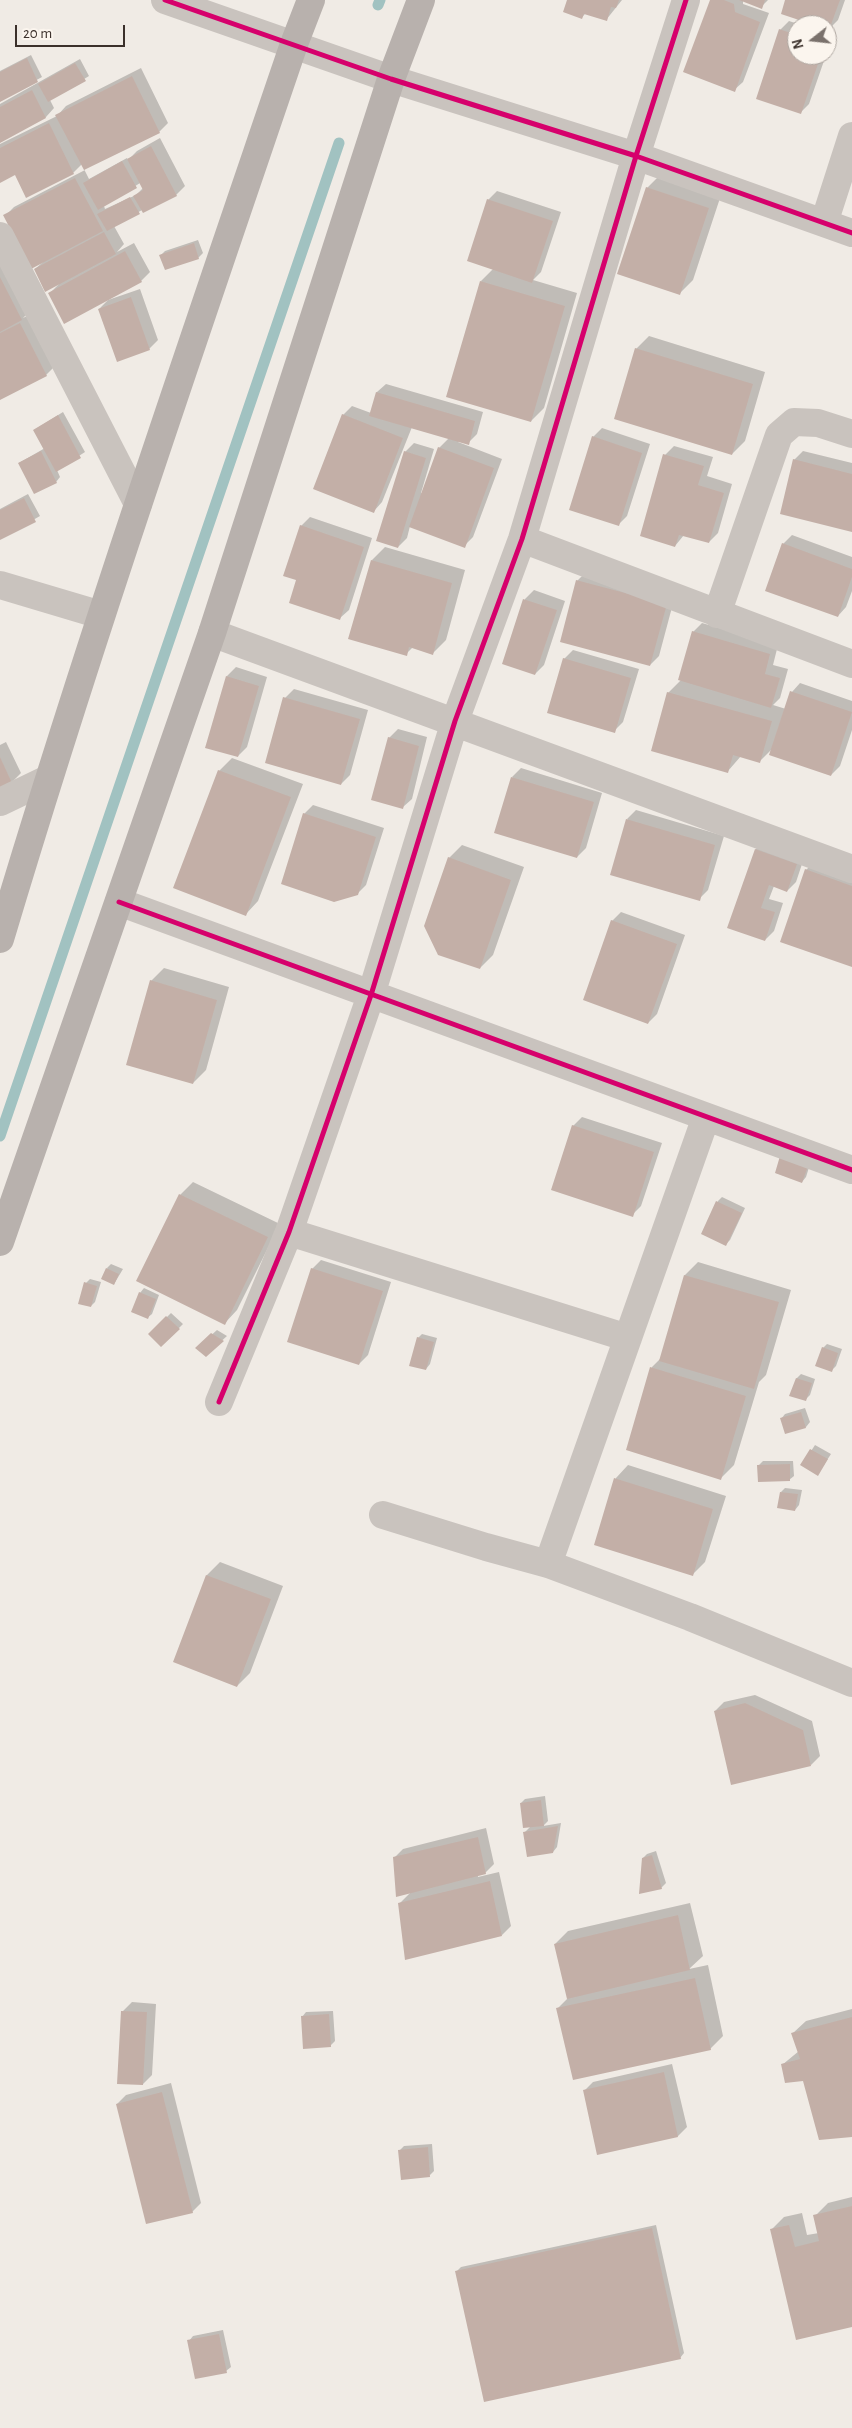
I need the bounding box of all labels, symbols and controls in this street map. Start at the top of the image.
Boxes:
scale bar [18,15,128,47]
north arrow [787,15,837,65]
text: 20 m [23,26,52,41]
text: N [790,37,807,50]

